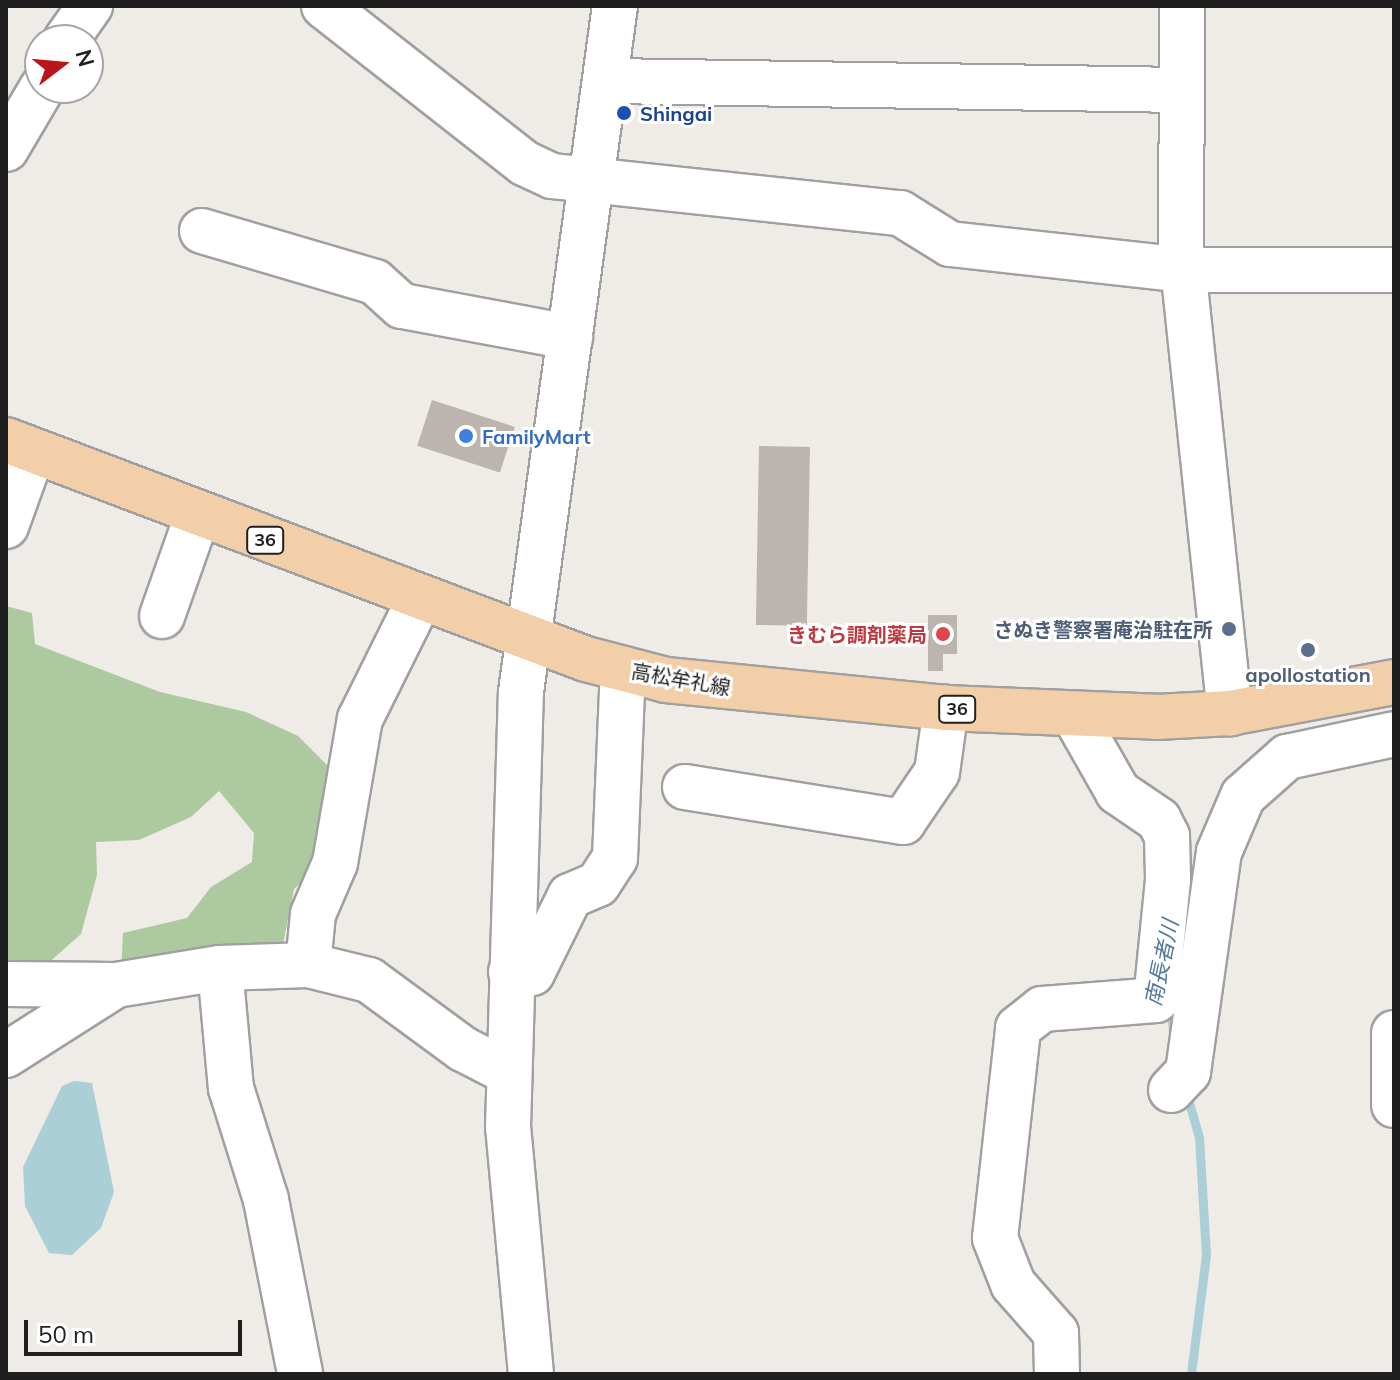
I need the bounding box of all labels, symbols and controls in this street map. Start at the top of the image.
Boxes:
north arrow [24,24,104,104]
text: N [69,46,101,70]
place label: Shingai [640,101,712,125]
marker: Shingai [615,104,633,122]
place label: FamilyMart [482,424,591,448]
marker: FamilyMart [457,427,475,445]
road number: 36 [245,526,285,554]
place label: さぬき警察署庵治駐在所 [993,617,1213,641]
marker: さぬき警察署庵治駐在所 [1220,620,1238,638]
place label: きむら調剤薬局 [787,622,927,646]
marker: きむら調剤薬局 [934,625,952,643]
marker: apollostation [1299,641,1317,659]
street label: 高松牟礼線 [630,658,732,700]
place label: apollostation [1245,662,1371,686]
road number: 36 [937,695,977,723]
water label: 南長者川 [1140,917,1184,1009]
scale bar [28,1304,246,1354]
text: 50 m [38,1319,94,1349]

